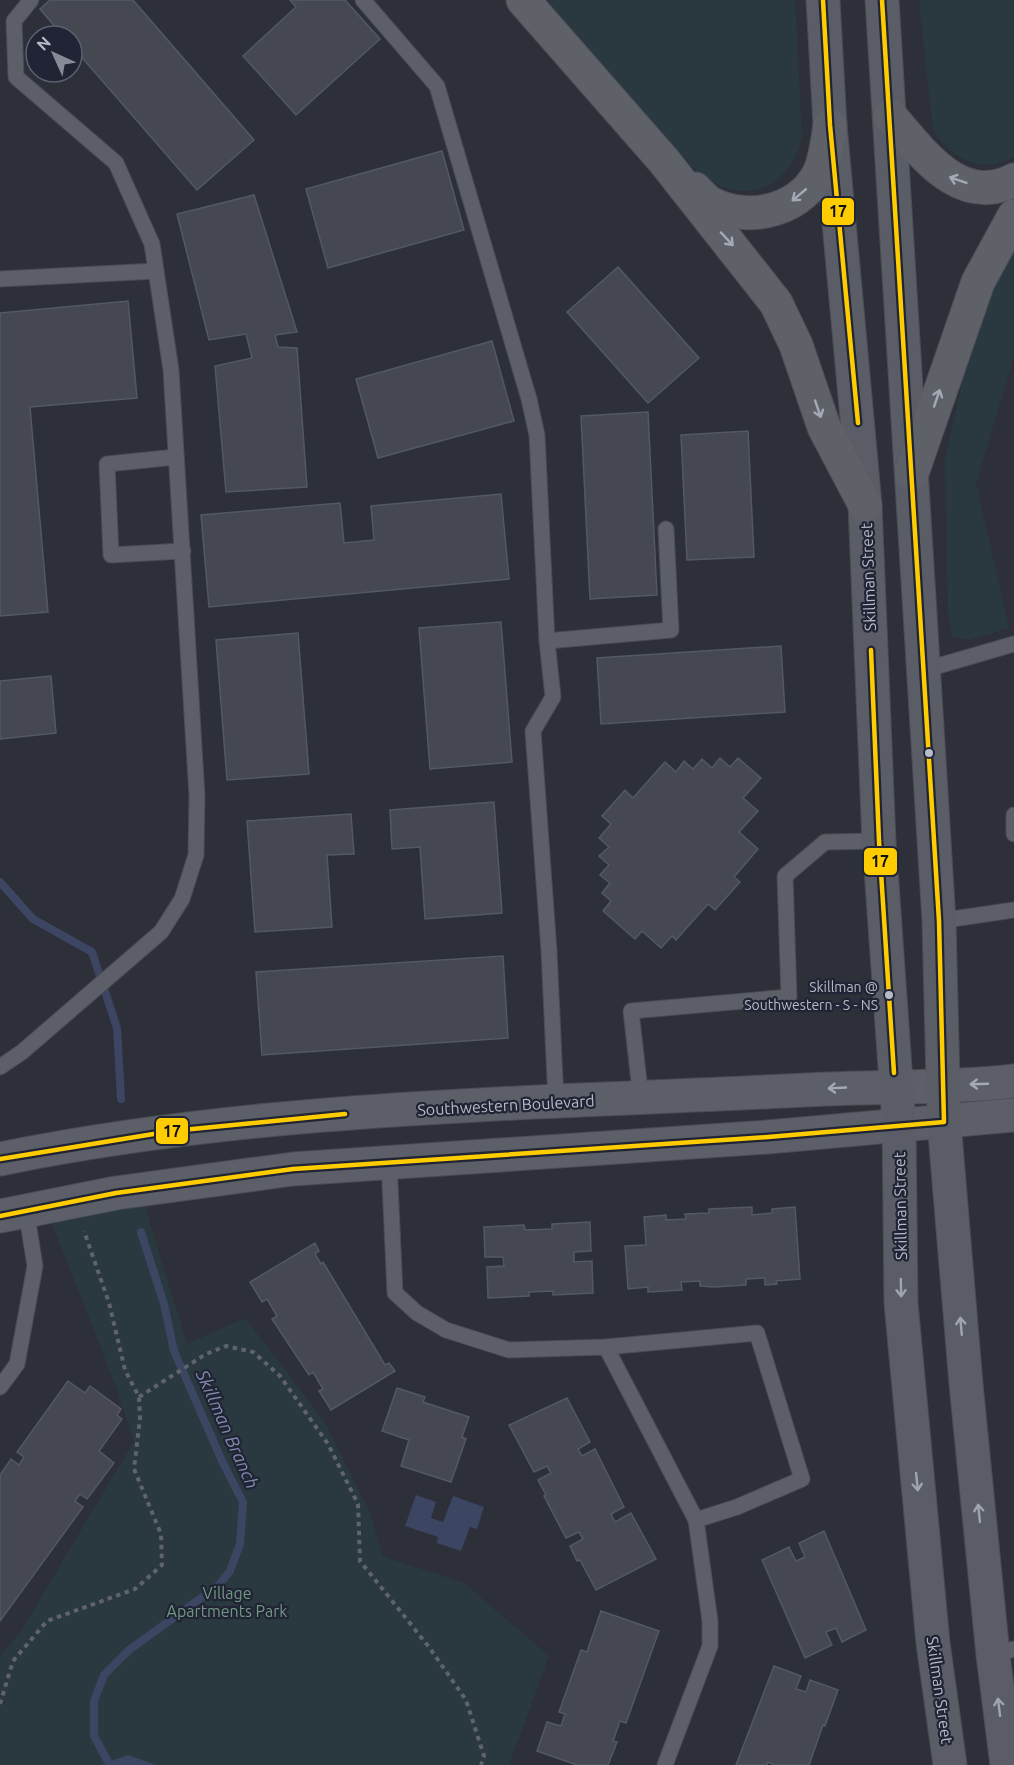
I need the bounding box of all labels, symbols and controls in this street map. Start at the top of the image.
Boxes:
north arrow [24,24,84,84]
text: N [33,33,54,54]
one-way arrow [950,174,968,185]
one-way arrow [792,188,807,202]
line badge: 17 [821,197,855,226]
text: 17 [829,202,847,220]
one-way arrow [720,232,734,247]
one-way arrow [933,389,944,408]
one-way arrow [814,399,825,418]
street label: Skillman Street [857,522,879,631]
unlabelled marker [923,747,935,759]
line badge: 17 [863,847,898,876]
text: 17 [871,852,889,870]
place label: Skillman @ Southwestern - S - NS [744,979,878,1013]
marker: Skillman @ Southwestern - S - NS [883,989,895,1001]
one-way arrow [970,1078,989,1090]
one-way arrow [827,1083,847,1094]
street label: Southwestern Boulevard [417,1091,595,1119]
line badge: 17 [155,1117,189,1145]
text: 17 [163,1122,181,1140]
street label: Skillman Street [890,1151,910,1260]
one-way arrow [895,1277,907,1297]
one-way arrow [955,1316,966,1336]
water label: Skillman Branch [192,1366,263,1491]
one-way arrow [912,1472,923,1492]
one-way arrow [973,1504,984,1524]
park label: Village Apartments Park [167,1584,287,1620]
street label: Skillman Street [924,1635,957,1746]
one-way arrow [993,1698,1004,1718]

